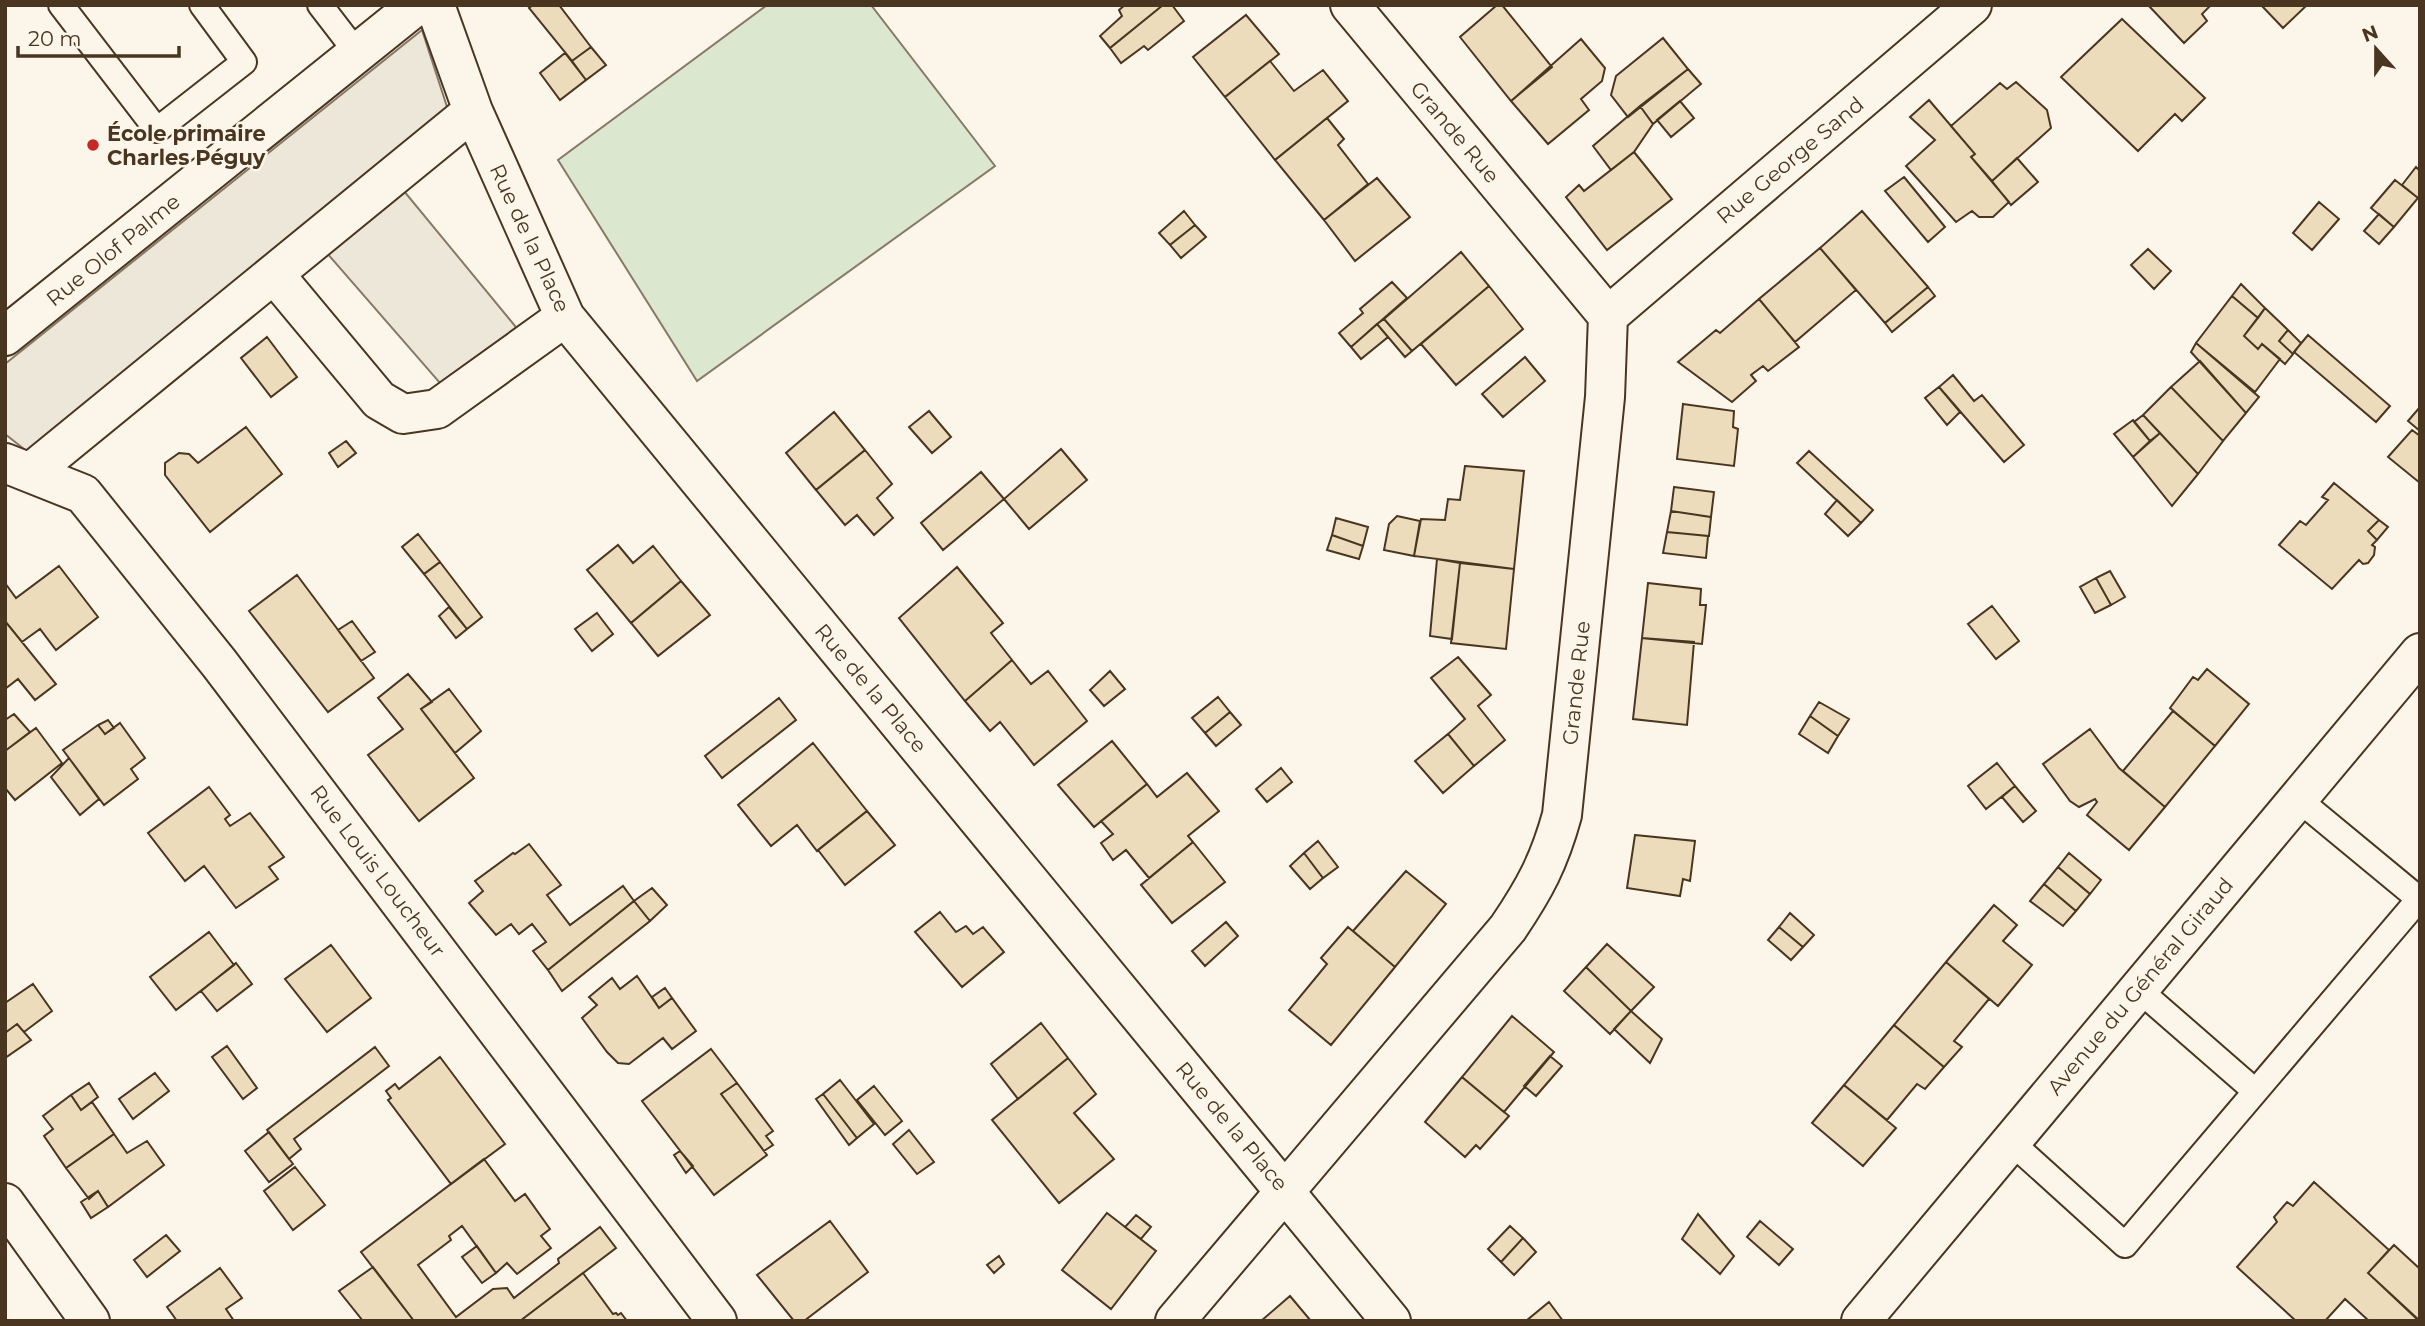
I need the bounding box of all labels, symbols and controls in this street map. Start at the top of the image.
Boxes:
scale bar [18,14,178,58]
north arrow [2341,14,2411,84]
text: N [2359,20,2381,47]
text: 20 m [28,26,82,51]
street label: Grande Rue [1405,76,1505,188]
street label: Rue George Sand [1711,91,1869,229]
place label: École primaire Charles Péguy [107,121,266,170]
marker: École primaire Charles Péguy [85,137,101,153]
street label: Rue de la Place [485,160,575,316]
street label: Rue Olof Palme [41,189,185,311]
street label: Rue de la Place [810,618,932,758]
street label: Grande Rue [1557,620,1595,746]
street label: Rue Louis Loucheur [305,780,451,962]
street label: Avenue du Général Giraud [2042,872,2238,1100]
street label: Rue de la Place [1171,1056,1293,1196]

